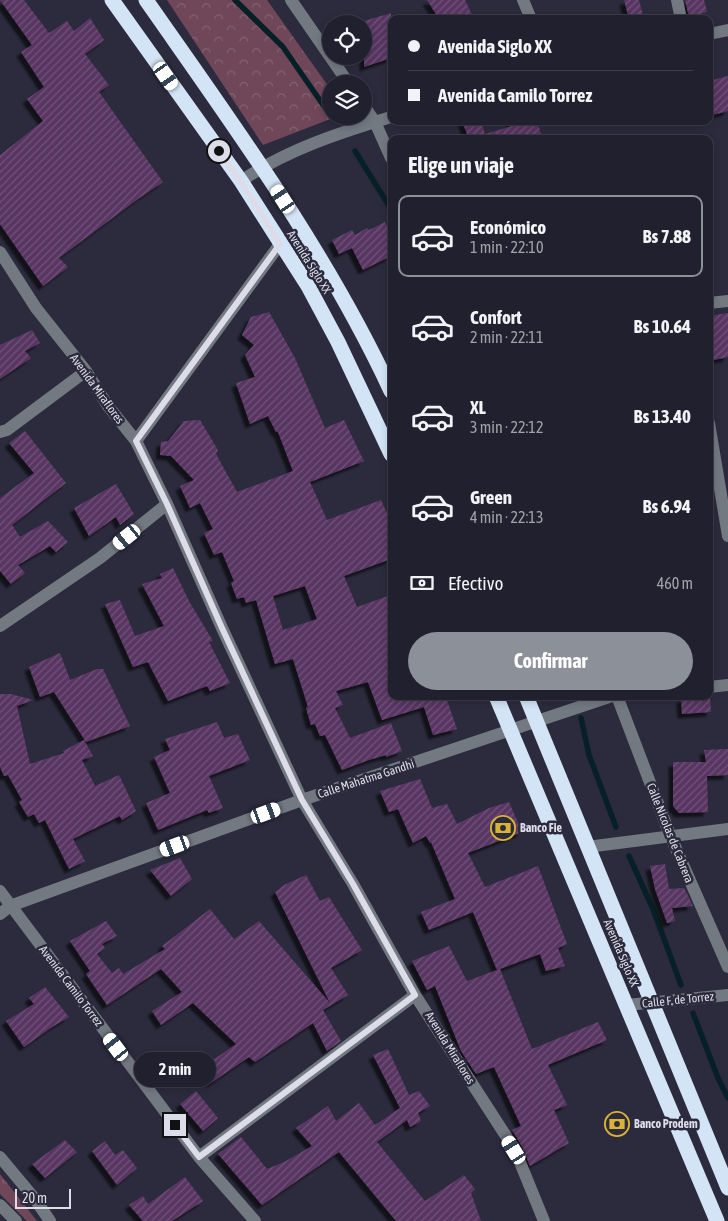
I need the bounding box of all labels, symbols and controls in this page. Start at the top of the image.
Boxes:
map controls [322,15,372,125]
button: locate [322,15,372,65]
text: Avenida Siglo XX [438,35,552,57]
car [151,59,180,93]
button: layers [322,75,372,125]
text: Avenida Camilo Torrez [438,84,592,106]
route start [208,140,230,162]
text: Elige un viaje [408,152,514,178]
car [268,182,297,216]
icon: car [410,214,455,259]
text: Económico [470,216,546,238]
text: Bs 7.88 [643,225,691,247]
street label: Avenida Siglo XX [284,228,334,297]
text: 1 min · 22:10 [470,238,543,256]
icon: car [410,304,455,349]
text: Confort [470,306,522,328]
text: Bs 10.64 [634,315,691,337]
text: 2 min · 22:11 [470,328,543,346]
street label: Avenida Miraflores [67,351,127,427]
icon: car [410,394,455,439]
text: XL [470,396,486,418]
text: Bs 13.40 [634,405,691,427]
text: 3 min · 22:12 [470,418,543,436]
icon: car [410,484,455,529]
text: Green [470,486,512,508]
text: Bs 6.94 [643,495,691,517]
text: 4 min · 22:13 [470,508,543,526]
car [110,522,143,552]
icon: cash [408,569,436,597]
text: Efectivo [448,572,503,594]
text: 460 m [657,574,693,592]
button: Confirmar [408,632,693,690]
street label: Calle Mahatma Gandhi [316,757,416,801]
street label: Calle Nicolas de Cabrera [644,781,696,885]
car [249,801,282,825]
bank icon: Banco Fie [490,815,516,841]
place label: Banco Fie [520,821,562,835]
car [158,834,191,858]
street label: Avenida Siglo XX [601,917,642,989]
street label: Avenida Camilo Torrez [36,943,106,1030]
street label: Calle F. de Torrez [641,989,715,1011]
street label: Avenida Miraflores [422,1009,478,1087]
car [100,1031,131,1063]
callout: 2 min [134,1052,216,1088]
text: 2 min [159,1060,191,1078]
bank icon: Banco Prodem [604,1111,630,1137]
route end [164,1114,186,1136]
place label: Banco Prodem [634,1117,698,1131]
car [499,1133,528,1167]
scale bar [15,1186,71,1209]
text: 20 m [22,1190,47,1206]

